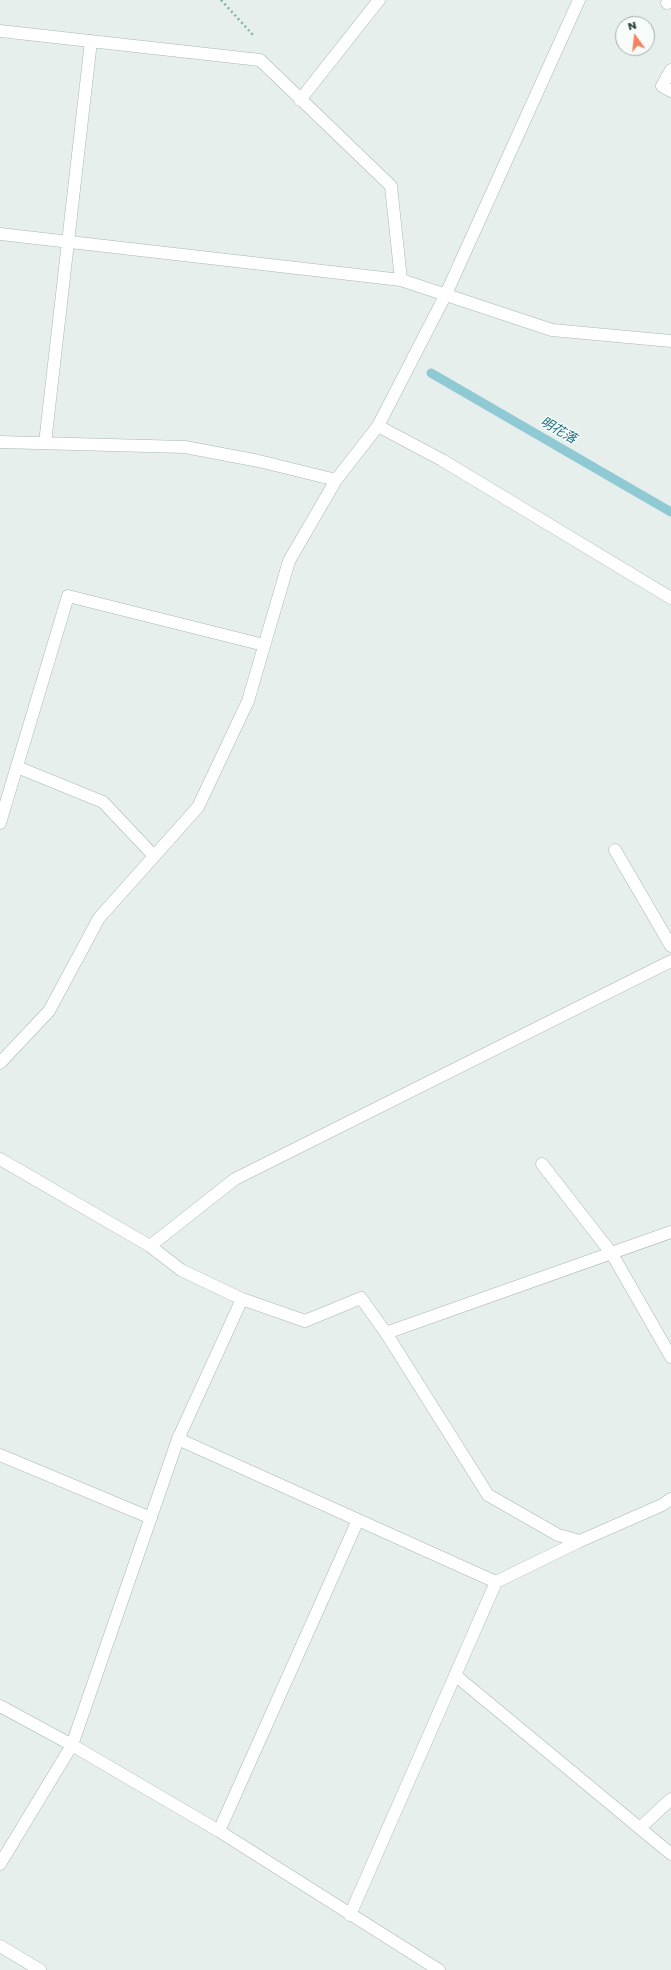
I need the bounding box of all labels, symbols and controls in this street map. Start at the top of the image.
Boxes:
north arrow [615,16,655,56]
text: N [626,17,638,34]
water label: 明花落 [537,414,579,448]

